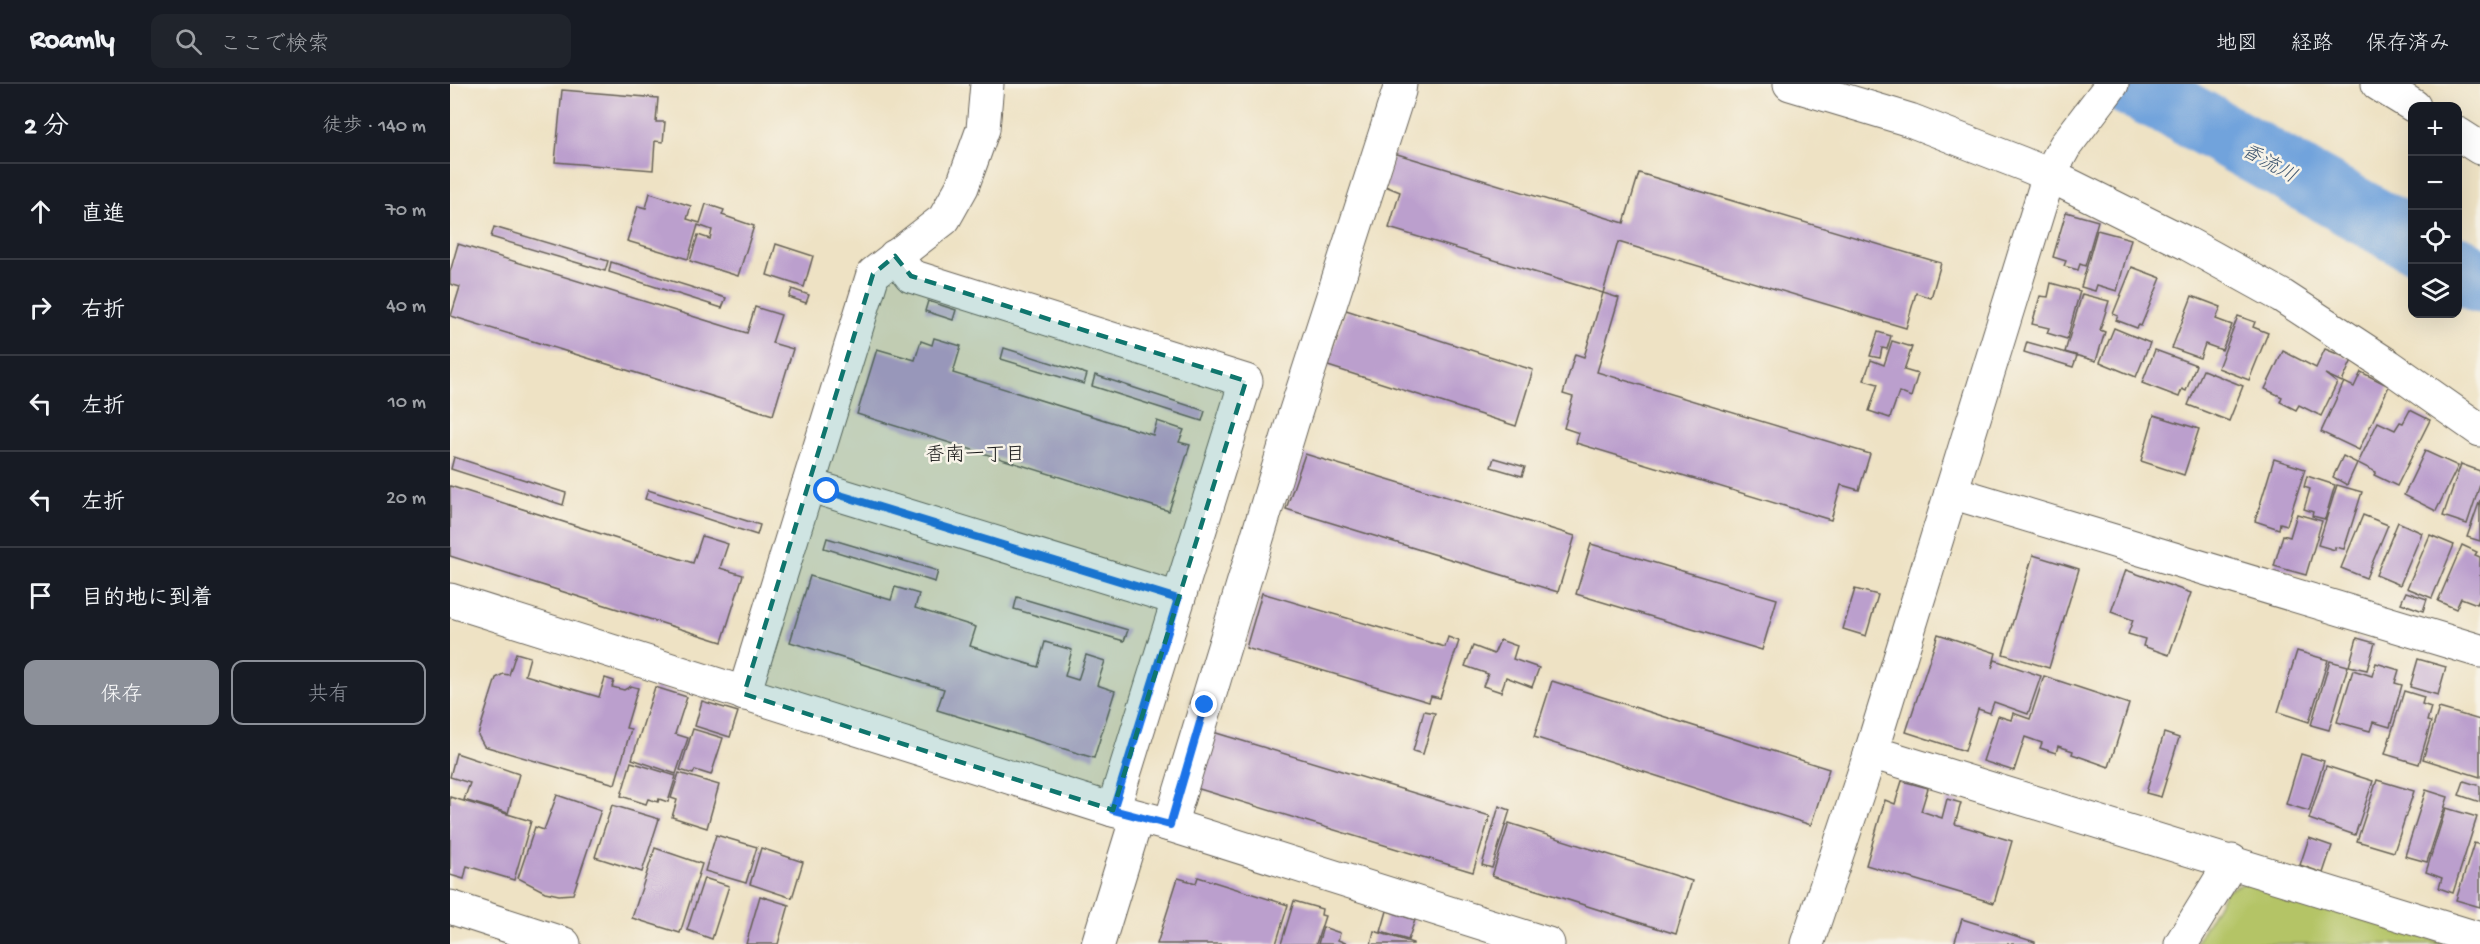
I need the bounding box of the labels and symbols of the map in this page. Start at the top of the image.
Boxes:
water label: 香流川 [2236,140,2301,190]
district label: 香南一丁目 [925,443,1025,468]
route start [813,477,839,503]
route end [1191,691,1217,717]

